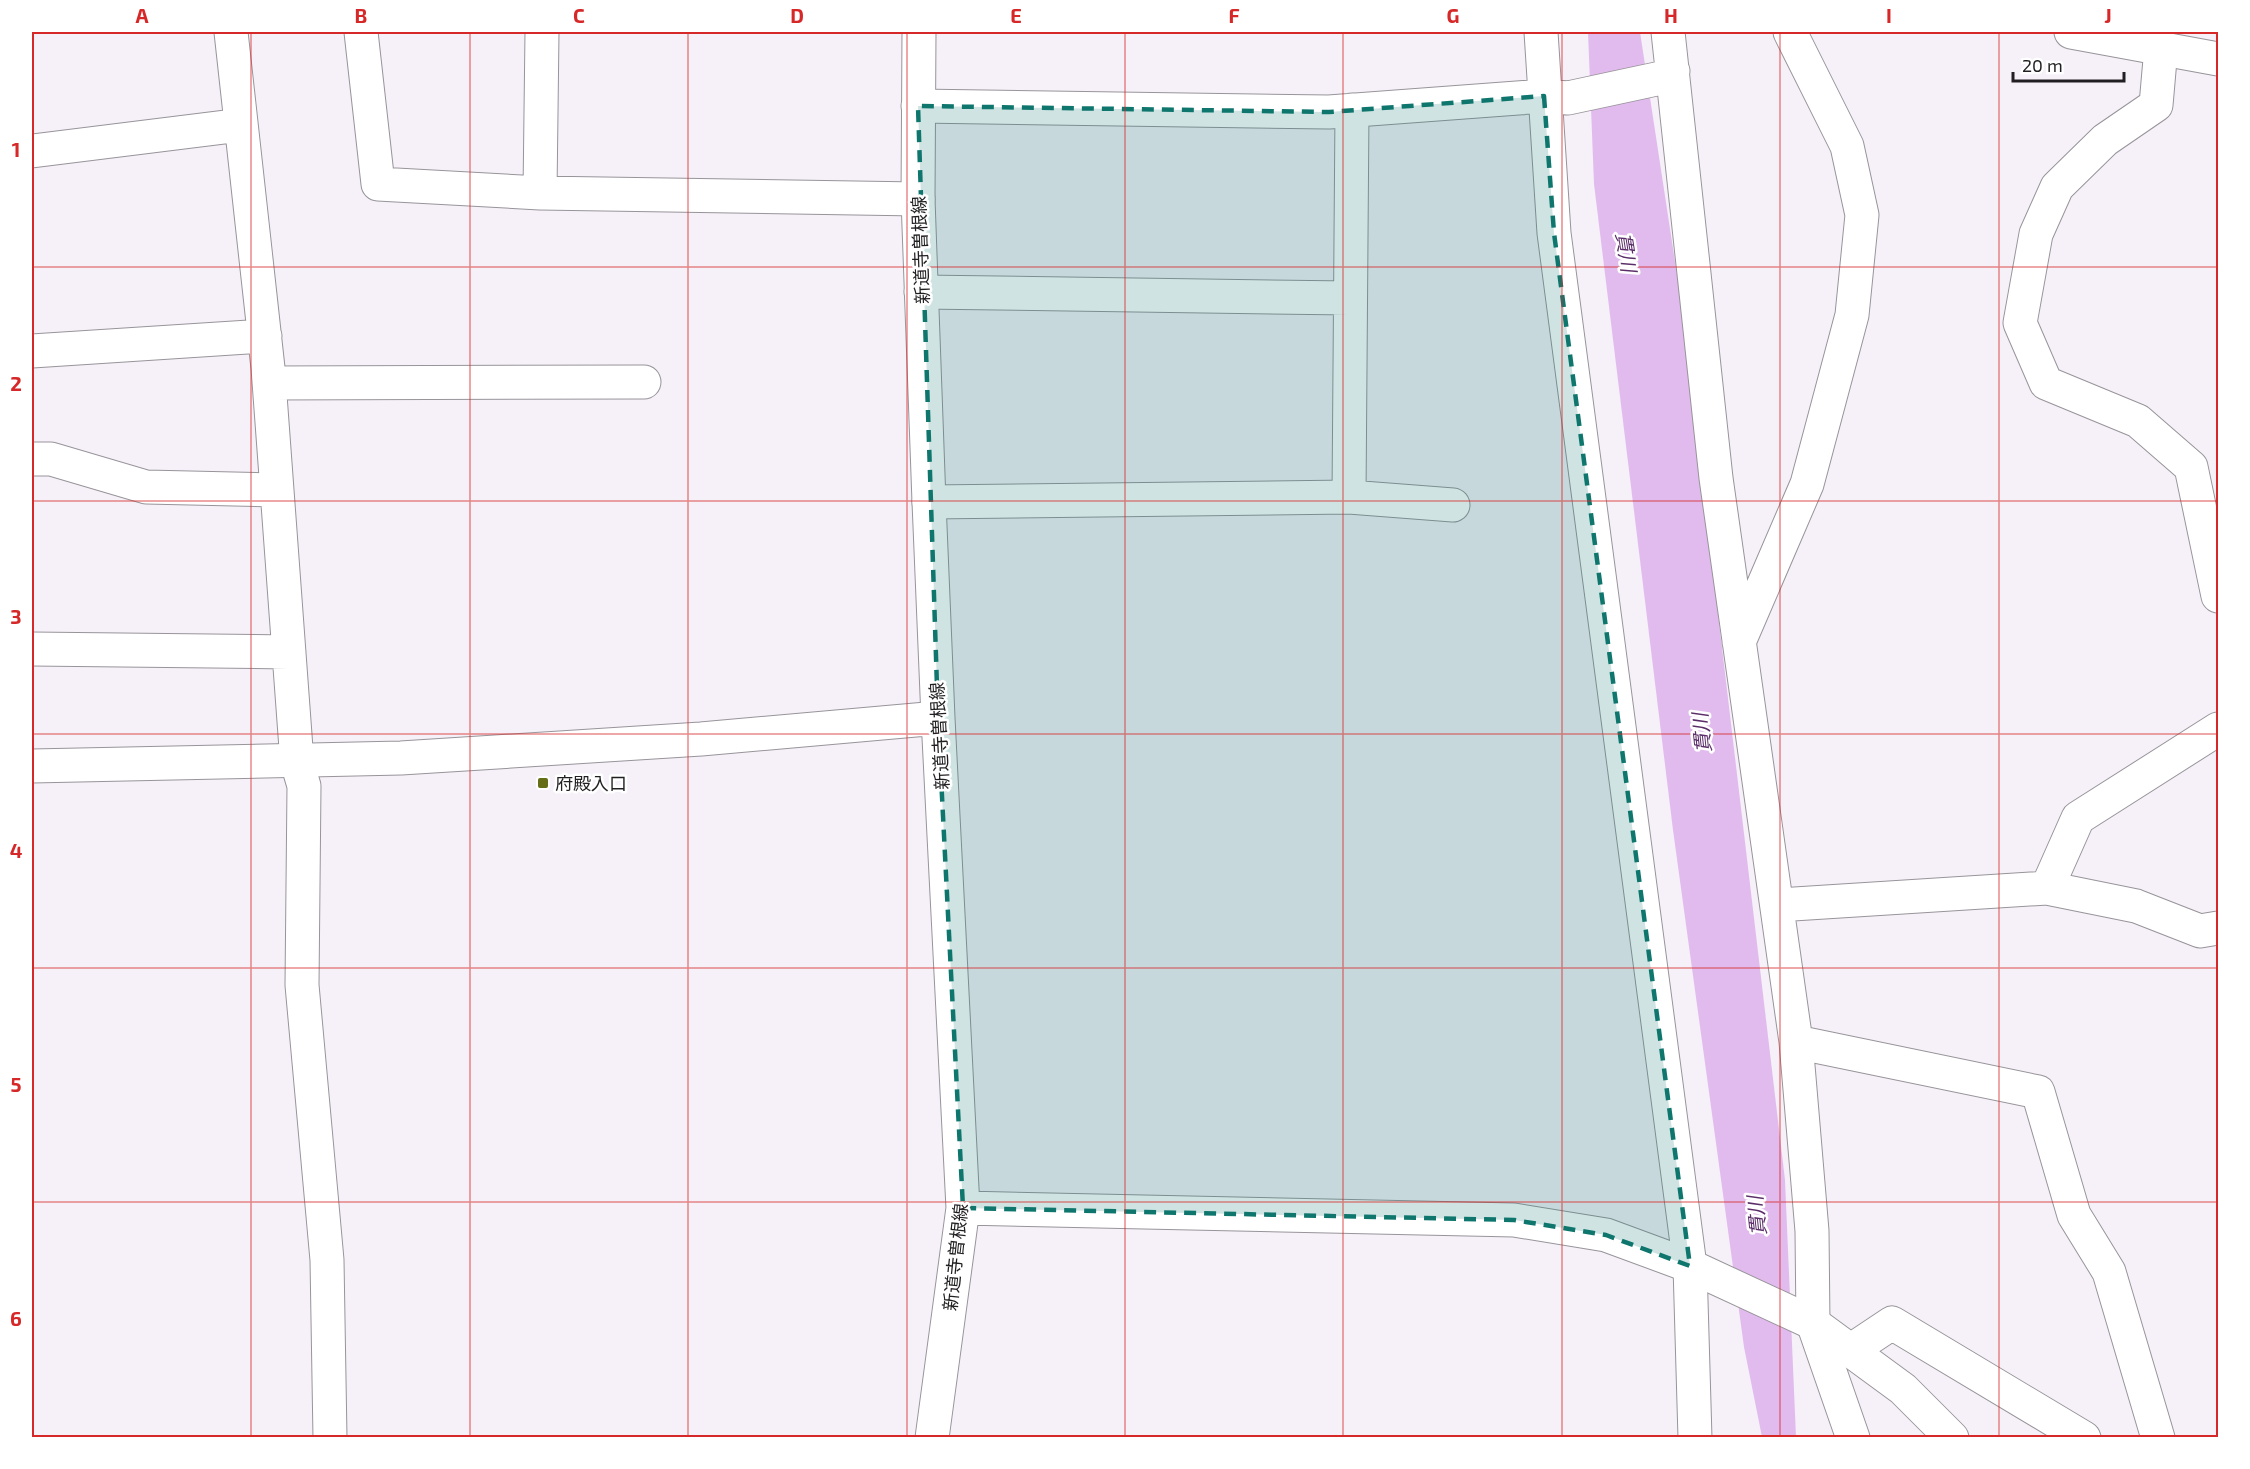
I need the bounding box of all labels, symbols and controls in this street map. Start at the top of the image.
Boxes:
text: A [135,3,149,27]
text: B [355,3,367,27]
text: C [573,3,585,27]
text: D [790,3,804,27]
text: E [1010,3,1022,27]
text: F [1228,3,1240,27]
text: G [1447,3,1459,27]
text: H [1664,3,1678,27]
text: I [1886,3,1892,27]
text: J [2104,3,2112,27]
scale bar [2013,45,2124,83]
text: 20 m [2022,54,2063,76]
text: 1 [12,137,20,161]
street label: 新道寺曽根線 [907,196,933,304]
water label: 貫川 [1612,230,1642,276]
text: 2 [10,371,22,395]
text: 3 [10,604,22,628]
street label: 新道寺曽根線 [925,681,953,791]
water label: 貫川 [1687,710,1715,754]
place label: 府殿入口 [555,772,627,794]
marker: 府殿入口 [536,776,550,790]
text: 4 [10,838,23,862]
text: 5 [10,1072,22,1096]
water label: 貫川 [1742,1193,1770,1237]
street label: 新道寺曽根線 [938,1202,972,1312]
text: 6 [10,1306,22,1330]

